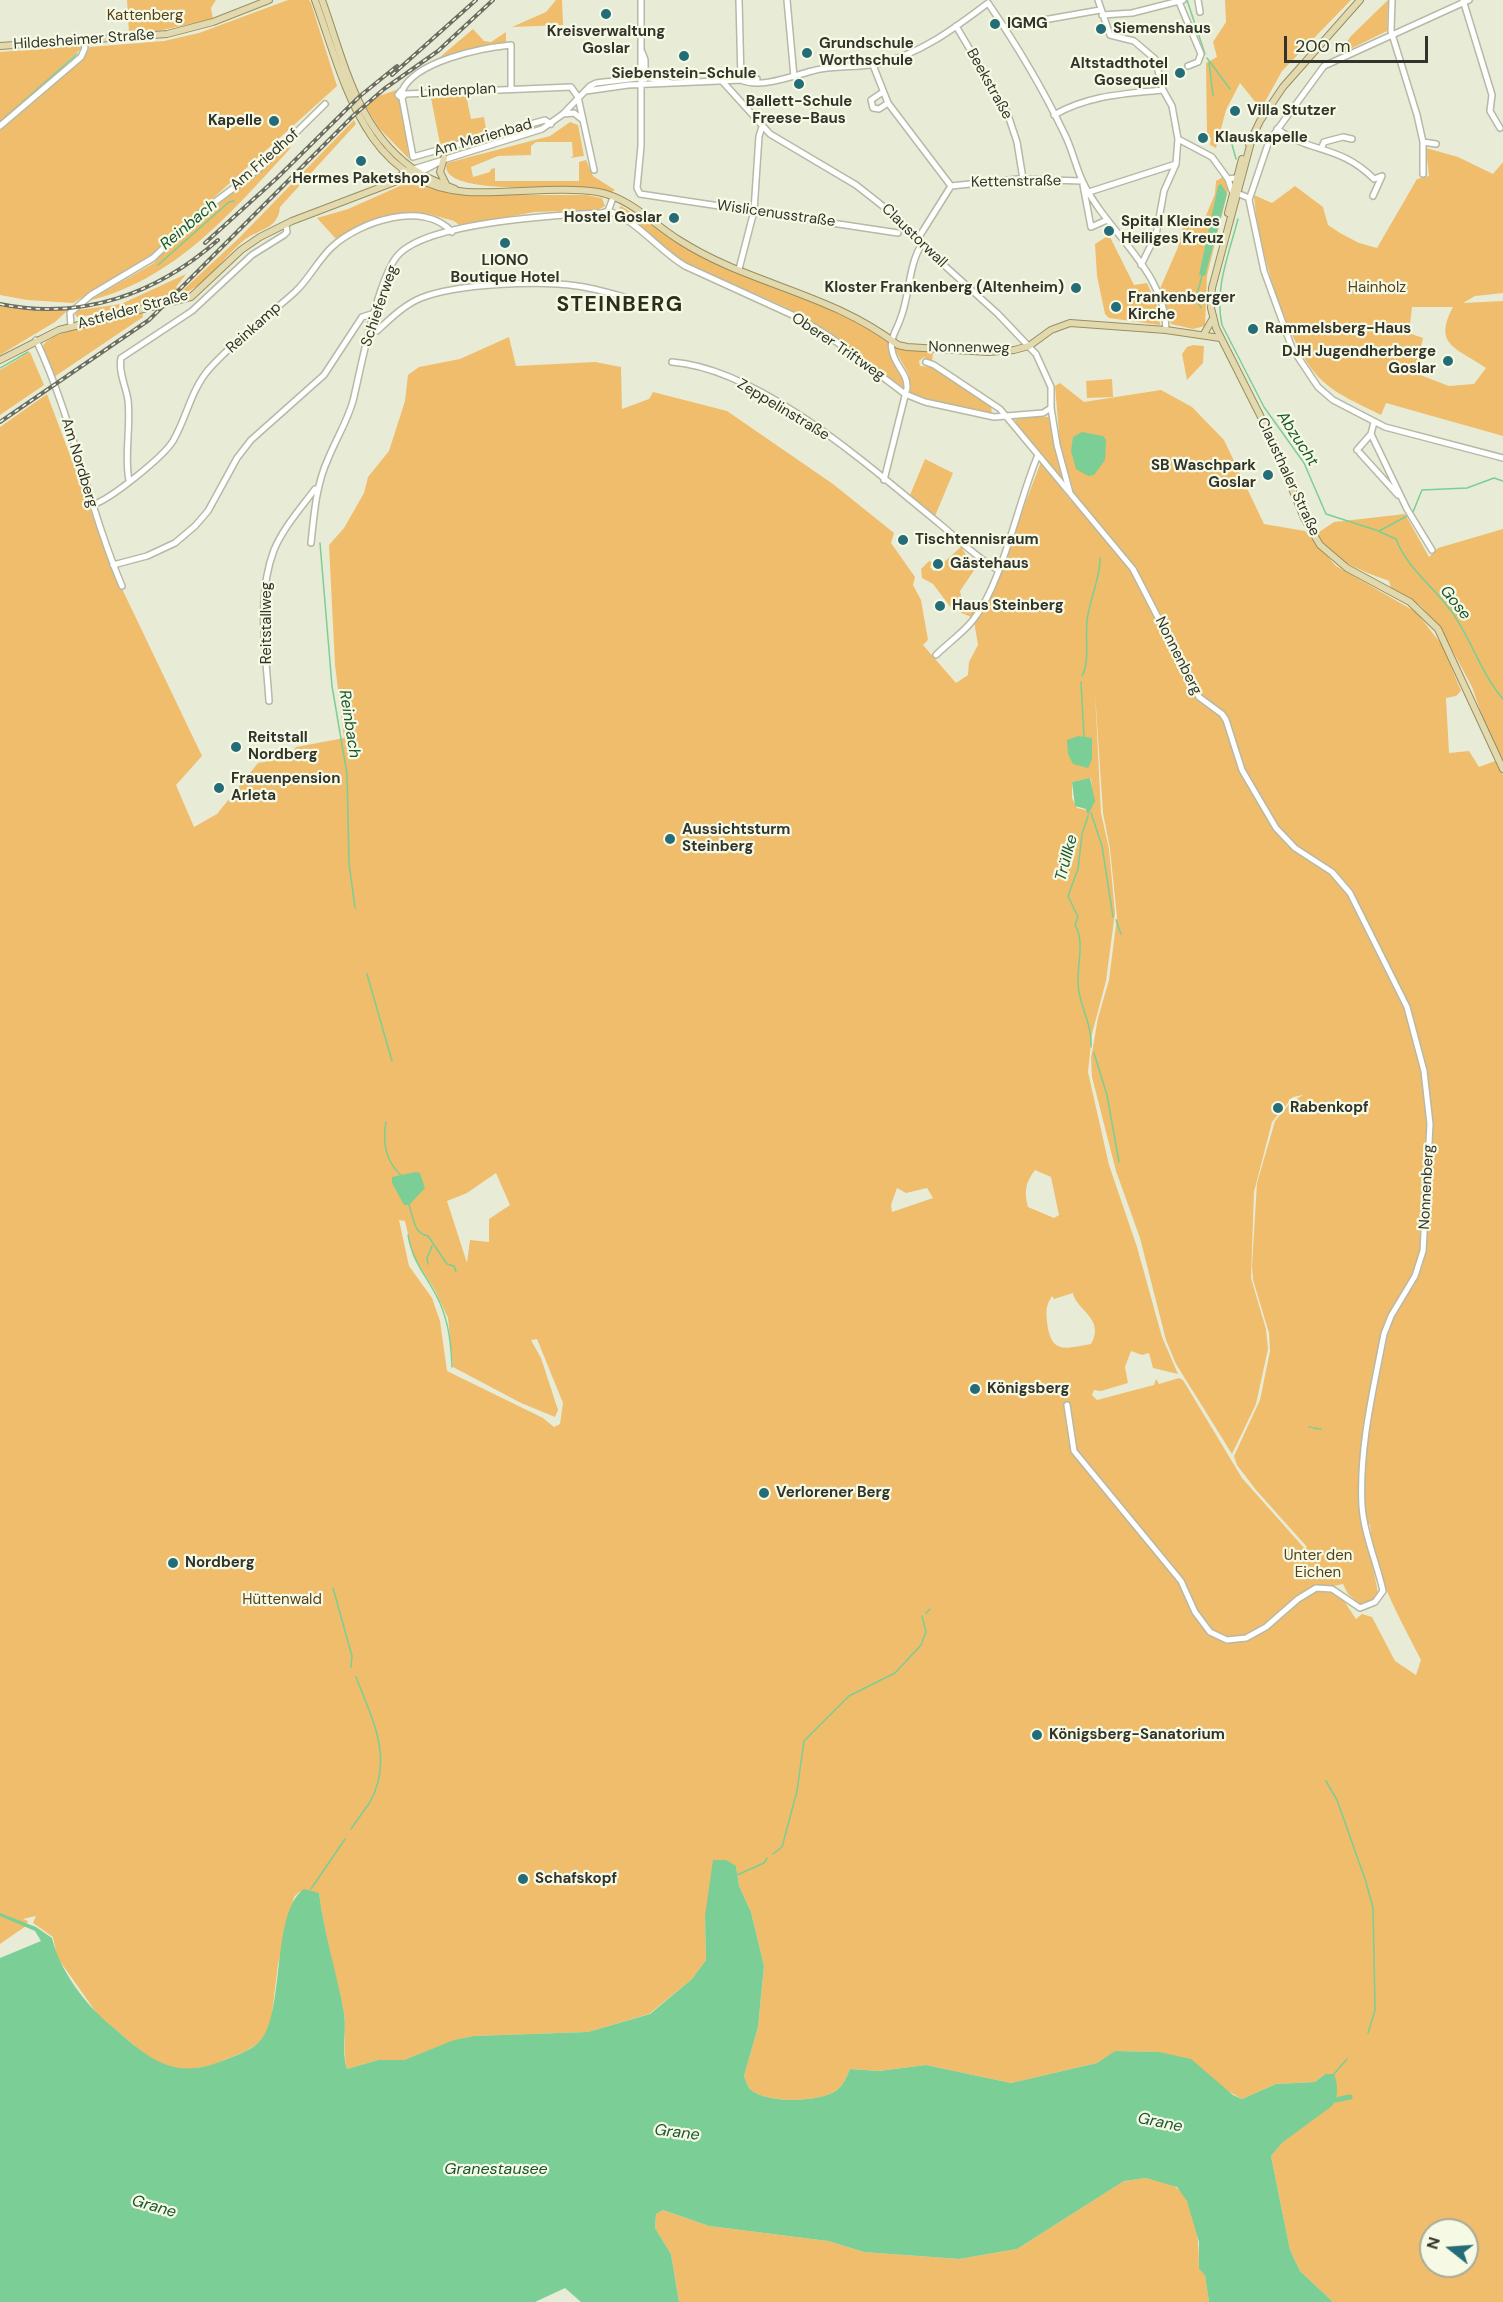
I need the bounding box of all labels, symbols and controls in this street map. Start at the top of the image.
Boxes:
park label: Kattenberg [107,7,183,25]
marker: Kreisverwaltung Goslar [599,7,613,21]
place label: IGMG [1007,15,1048,33]
marker: IGMG [988,17,1002,31]
place label: Siemenshaus [1113,20,1211,38]
marker: Siemenshaus [1094,22,1108,36]
place label: Kreisverwaltung Goslar [547,23,665,58]
scale bar [1287,24,1431,62]
street label: Hildesheimer Straße [13,26,155,54]
text: 200 m [1295,34,1351,58]
place label: Grundschule Worthschule [819,35,914,70]
street label: Beekstraße [962,45,1016,123]
marker: Grundschule Worthschule [800,46,814,60]
marker: Siebenstein-Schule [677,49,691,63]
place label: Altstadthotel Gosequell [1070,55,1168,90]
place label: Siebenstein-Schule [611,65,757,83]
marker: Altstadthotel Gosequell [1173,66,1187,80]
marker: Ballett-Schule Freese-Baus [792,77,806,91]
street label: Lindenplan [420,80,496,102]
place label: Ballett-Schule Freese-Baus [746,93,852,128]
place label: Villa Stutzer [1247,102,1336,120]
marker: Villa Stutzer [1228,104,1242,118]
place label: Kapelle [208,112,262,130]
marker: Kapelle [267,114,281,128]
street label: Am Marienbad [432,115,534,161]
street label: Am Friedhof [227,125,303,195]
place label: Klauskapelle [1215,129,1308,147]
marker: Klauskapelle [1196,131,1210,145]
marker: Hermes Paketshop [354,154,368,168]
place label: Hermes Paketshop [292,170,430,188]
street label: Kettenstraße [971,172,1061,192]
water label: Reinbach [157,196,221,254]
street label: Wislicenusstraße [716,197,836,231]
street label: Claustorwall [877,200,951,272]
place label: Hostel Goslar [564,209,662,227]
marker: Hostel Goslar [667,211,681,225]
place label: Spital Kleines Heiliges Kreuz [1121,213,1224,248]
marker: Spital Kleines Heiliges Kreuz [1102,224,1116,238]
marker: LIONO Boutique Hotel [498,236,512,250]
place label: LIONO Boutique Hotel [450,252,560,287]
street label: Schieferweg [358,263,402,349]
place label: Kloster Frankenberg (Altenheim) [824,279,1064,297]
park label: Hainholz [1348,279,1406,297]
marker: Kloster Frankenberg (Altenheim) [1069,281,1083,295]
street label: Astfelder Straße [76,287,190,333]
place label: Frankenberger Kirche [1128,289,1235,324]
district label: STEINBERG [556,292,684,318]
street label: Reinkamp [223,299,285,357]
marker: Frankenberger Kirche [1109,300,1123,314]
street label: Oberer Triftweg [788,309,888,385]
place label: Rammelsberg-Haus [1265,320,1411,338]
marker: Rammelsberg-Haus [1246,322,1260,336]
street label: Nonnenweg [928,338,1010,358]
place label: DJH Jugendherberge Goslar [1282,343,1436,378]
marker: DJH Jugendherberge Goslar [1441,354,1455,368]
street label: Zeppelinstraße [734,375,832,445]
water label: Abzucht [1272,408,1322,470]
street label: Clausthaler Straße [1253,415,1323,539]
street label: Am Nordberg [57,416,101,510]
place label: SB Waschpark Goslar [1151,457,1256,492]
marker: SB Waschpark Goslar [1261,468,1275,482]
place label: Tischtennisraum [915,531,1039,549]
marker: Tischtennisraum [896,533,910,547]
place label: Gästehaus [950,555,1029,573]
marker: Gästehaus [931,557,945,571]
street label: Reitstallweg [258,582,276,664]
water label: Gose [1436,582,1474,624]
place label: Haus Steinberg [952,597,1064,615]
marker: Haus Steinberg [933,599,947,613]
street label: Nonnenberg [1151,614,1205,698]
water label: Reinbach [334,689,364,759]
place label: Reitstall Nordberg [248,729,318,764]
marker: Reitstall Nordberg [229,740,243,754]
place label: Frauenpension Arleta [231,770,340,805]
marker: Frauenpension Arleta [212,781,226,795]
place label: Aussichtsturm Steinberg [682,821,790,856]
marker: Aussichtsturm Steinberg [663,832,677,846]
water label: Trüllke [1052,833,1082,883]
place label: Rabenkopf [1290,1099,1369,1117]
marker: Rabenkopf [1271,1101,1285,1115]
street label: Nonnenberg [1416,1144,1438,1230]
place label: Königsberg [987,1380,1069,1398]
marker: Königsberg [968,1382,982,1396]
place label: Verlorener Berg [776,1484,891,1502]
marker: Verlorener Berg [757,1486,771,1500]
park label: Unter den Eichen [1284,1547,1352,1582]
place label: Nordberg [185,1554,255,1572]
marker: Nordberg [166,1556,180,1570]
park label: Hüttenwald [242,1591,322,1609]
place label: Königsberg-Sanatorium [1049,1726,1225,1744]
marker: Königsberg-Sanatorium [1030,1728,1044,1742]
place label: Schafskopf [535,1870,617,1888]
marker: Schafskopf [516,1872,530,1886]
water label: Grane [1136,2109,1184,2137]
water label: Grane [653,2121,701,2145]
water label: Granestausee [444,2160,548,2180]
water label: Grane [130,2192,178,2222]
north arrow [1419,2218,1479,2278]
text: N [1421,2235,1445,2252]

